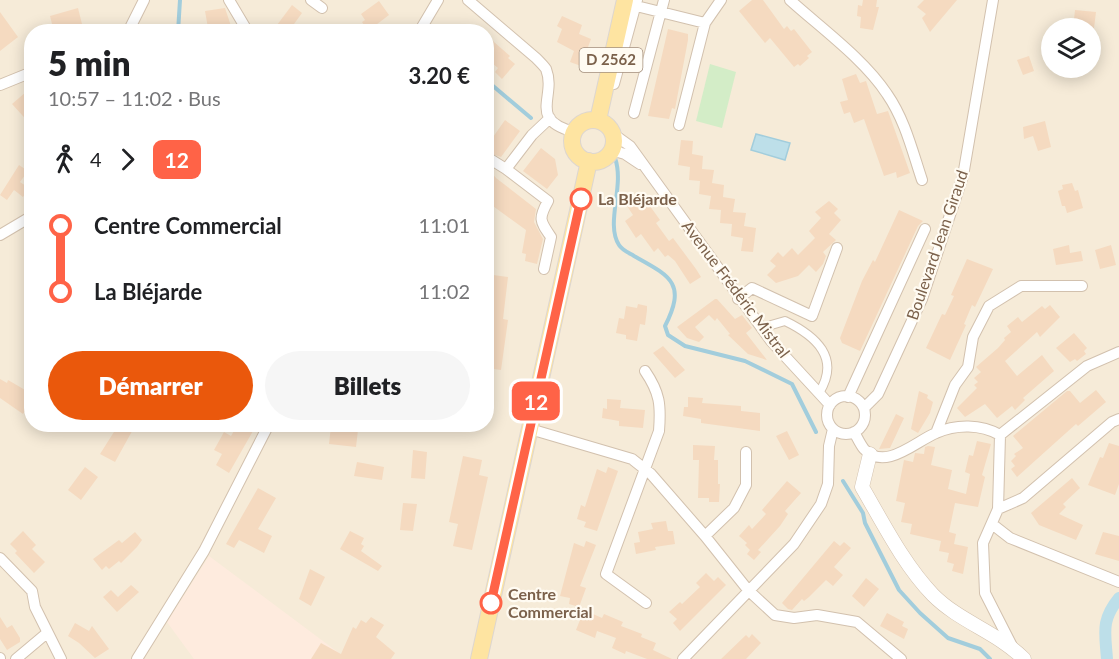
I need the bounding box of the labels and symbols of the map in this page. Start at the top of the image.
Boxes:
road number: D 2562 [580,48,642,72]
street label: Boulevard Jean Giraud [902,167,971,322]
marker: La Bléjarde [570,188,592,210]
place label: La Bléjarde [598,189,677,208]
street label: Avenue Frédéric Mistral [679,216,794,361]
line badge: 12 [509,382,563,420]
place label: Centre Commercial [508,584,593,621]
marker: Centre Commercial [480,592,502,614]

